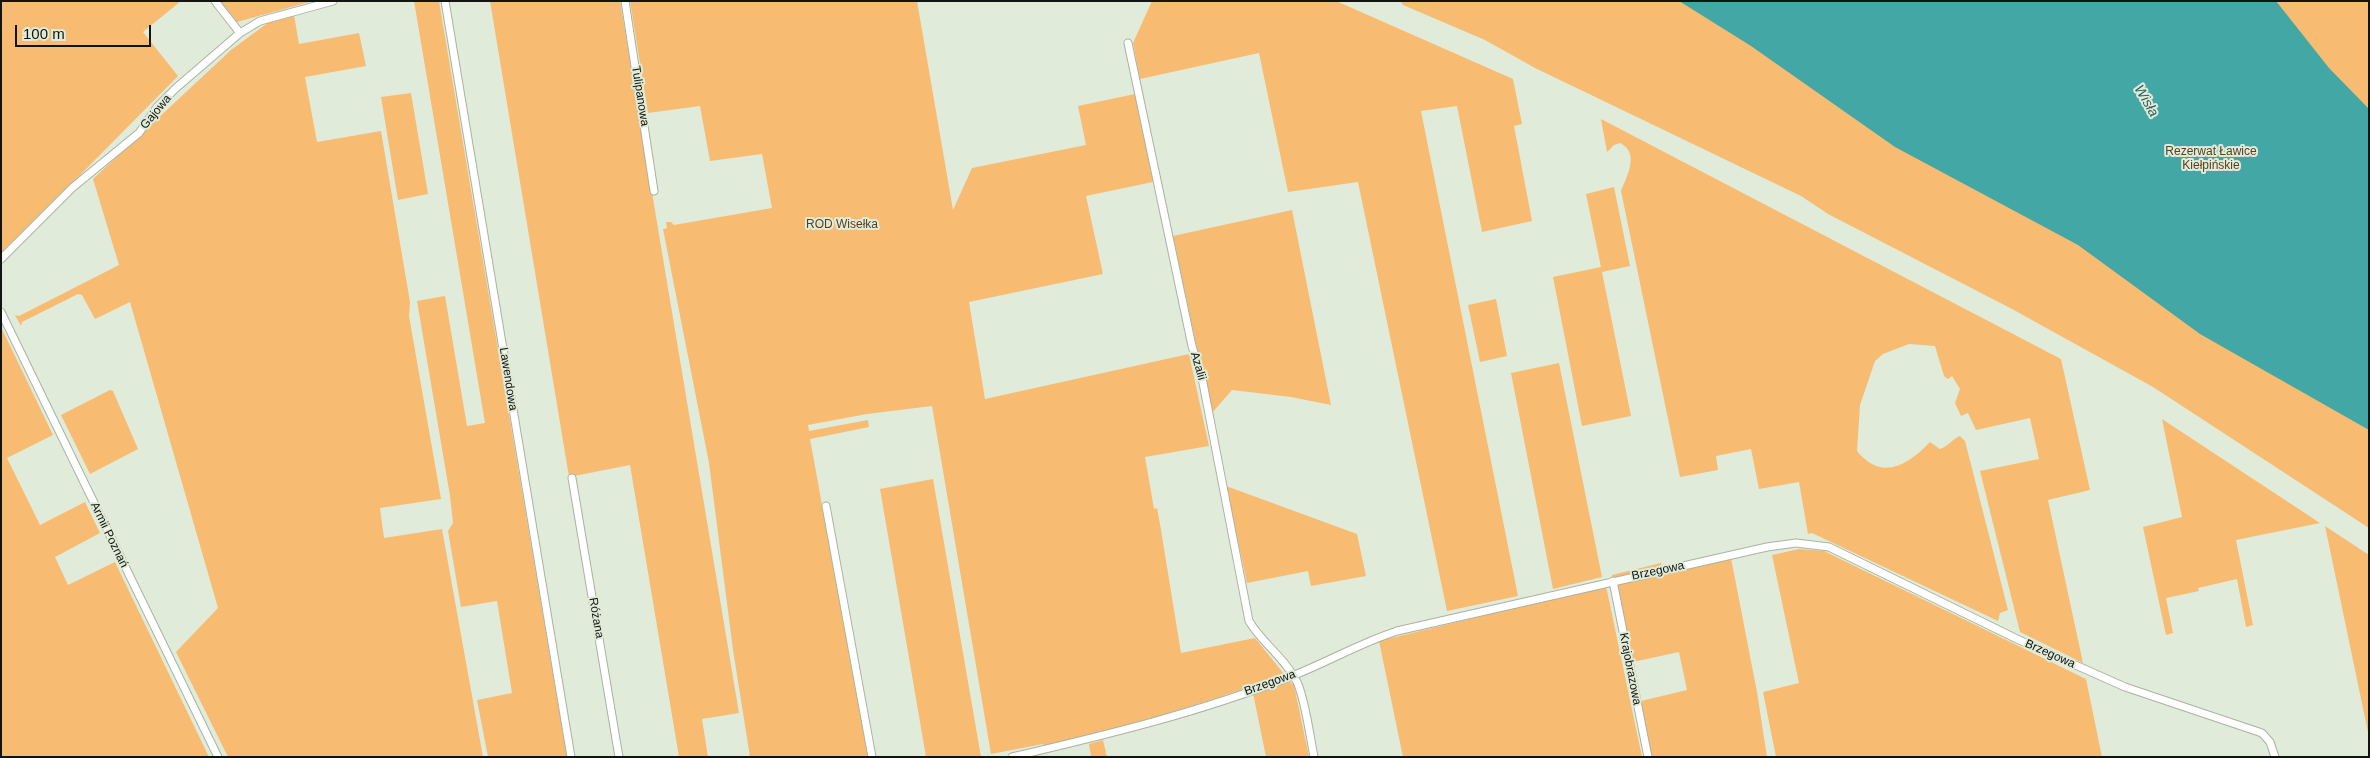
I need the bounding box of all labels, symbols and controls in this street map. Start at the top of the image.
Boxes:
scale bar [18,15,154,47]
text: 100 m [23,25,65,42]
street label: Tulipanowa [628,65,652,127]
water label: Wisła [2130,82,2162,120]
street label: Gajowa [137,92,175,132]
park label: Rezerwat Ławice Kiełpińskie [2165,145,2257,173]
park label: ROD Wisełka [806,218,878,232]
street label: Lawendowa [496,346,520,412]
street label: Azalii [1187,350,1209,382]
street label: Armii Poznań [87,500,131,570]
street label: Brzegowa [1630,558,1686,584]
street label: Różana [585,596,607,640]
street label: Krajobrazowa [1616,632,1644,706]
street label: Brzegowa [2023,637,2077,671]
street label: Brzegowa [1242,667,1298,699]

